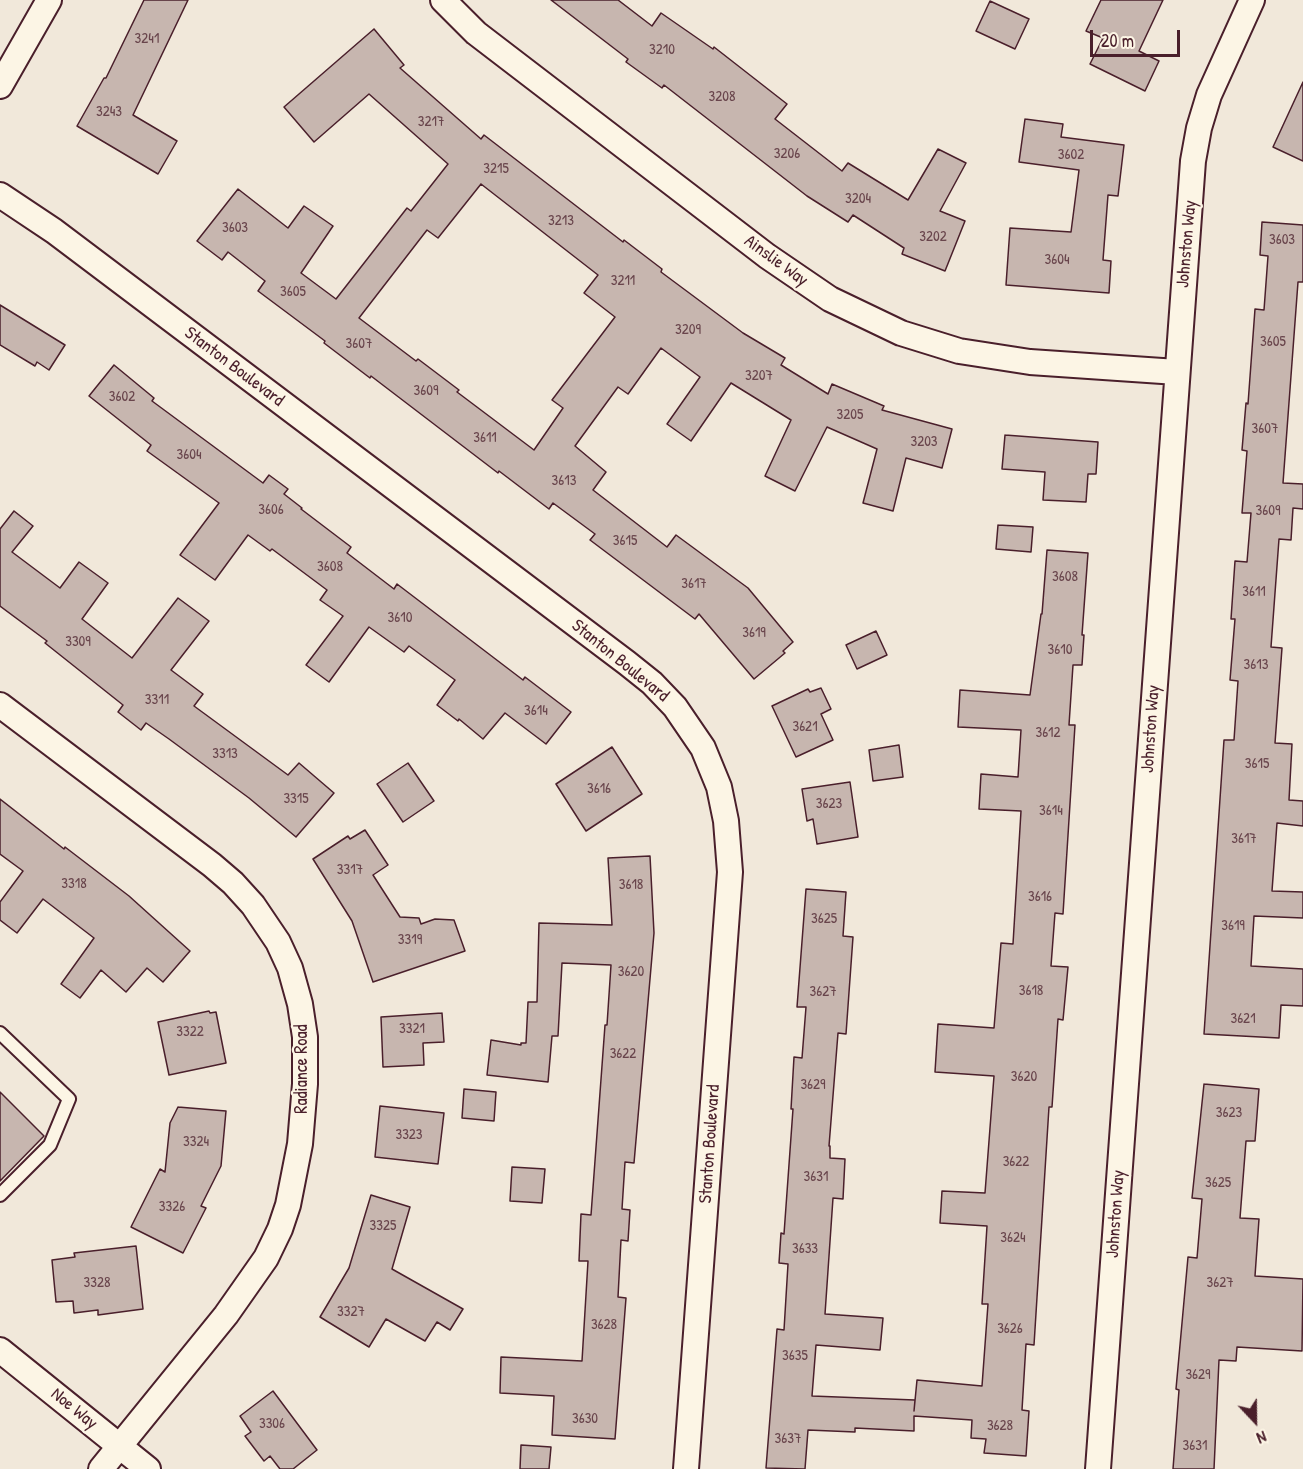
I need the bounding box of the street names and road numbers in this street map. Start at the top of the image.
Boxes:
street label: Johnston Way [1172,199,1202,289]
street label: Ainslie Way [740,231,812,291]
street label: Stanton Boulevard [180,323,288,411]
street label: Stanton Boulevard [567,615,673,707]
street label: Johnston Way [1137,684,1165,774]
street label: Radiance Road [291,1024,313,1114]
street label: Stanton Boulevard [695,1084,725,1204]
street label: Johnston Way [1102,1169,1130,1259]
street label: Noe Way [46,1384,102,1434]

